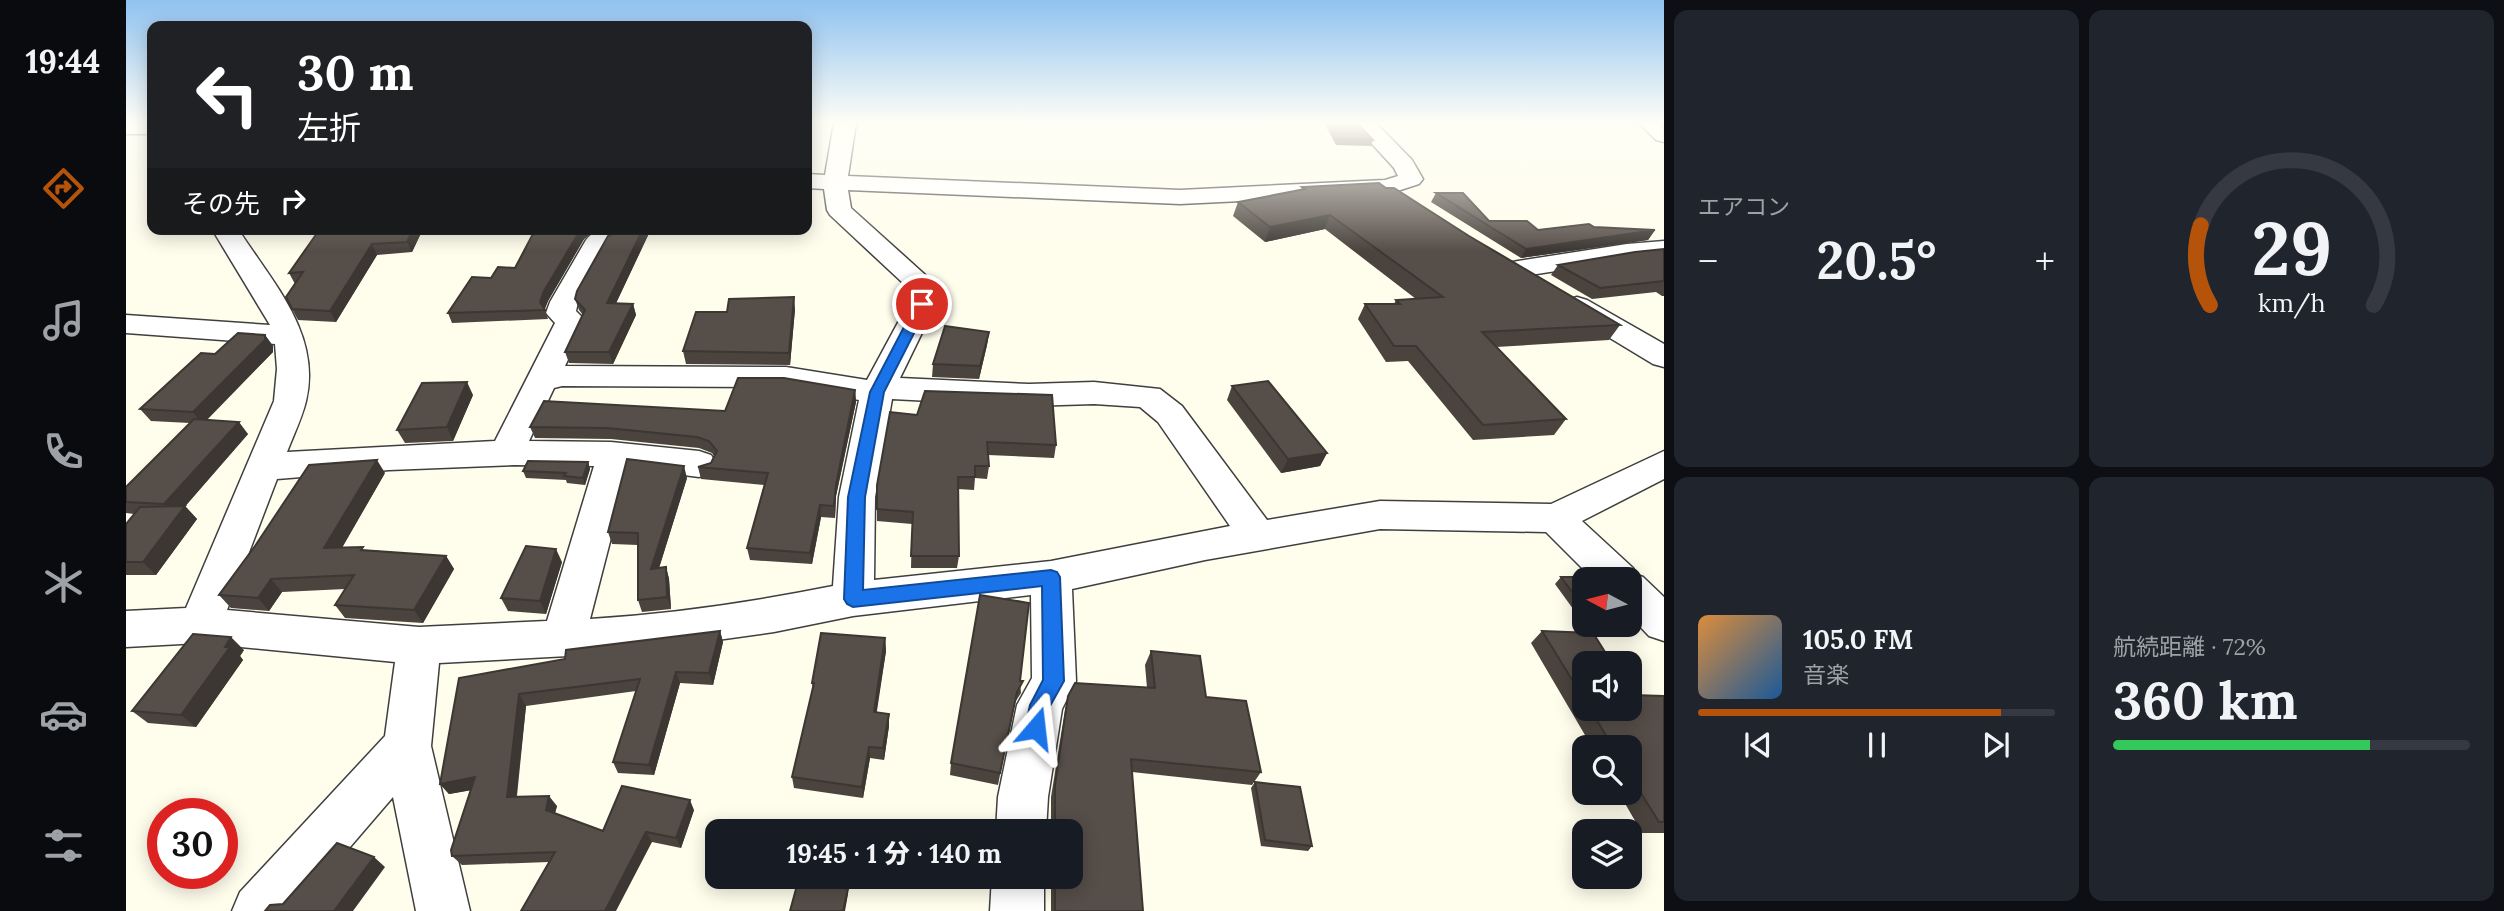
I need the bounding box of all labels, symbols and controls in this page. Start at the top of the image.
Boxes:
text: 19:44 [26,41,100,82]
text: 30 m [297,41,414,103]
icon: left [182,49,273,140]
text: 左折 [297,107,361,148]
icon: directions [39,164,88,213]
icon: right [274,182,312,220]
text: その先 [182,187,260,220]
text: エアコン [1698,192,1790,221]
text: 29 [2251,202,2332,295]
text: 20.5° [1817,227,1936,293]
text: − [1698,237,1718,285]
text: + [2035,237,2055,285]
pin [892,274,952,334]
icon: arrive [903,285,941,323]
text: km/h [2258,286,2325,318]
icon: music [39,296,88,345]
icon: phone [39,427,88,476]
icon: climate [39,558,88,607]
north arrow [1572,567,1642,637]
map controls [1572,567,1642,889]
text: 105.0 FM [1803,623,1913,656]
text: 航続距離 · 72% [2113,632,2266,661]
button: sound [1572,651,1642,721]
text: 音楽 [1803,660,1849,689]
text: 360 km [2113,667,2298,733]
icon: car [39,690,88,739]
position arrow [999,691,1073,765]
icon: previous [1739,726,1777,764]
icon: pause [1858,726,1896,764]
icon: next [1977,726,2015,764]
button: search [1572,735,1642,805]
speed limit sign: 30 [147,798,238,889]
button: layers [1572,819,1642,889]
icon: filters [39,821,88,870]
text: 19:45 · 1 分 · 140 m [787,837,1001,870]

